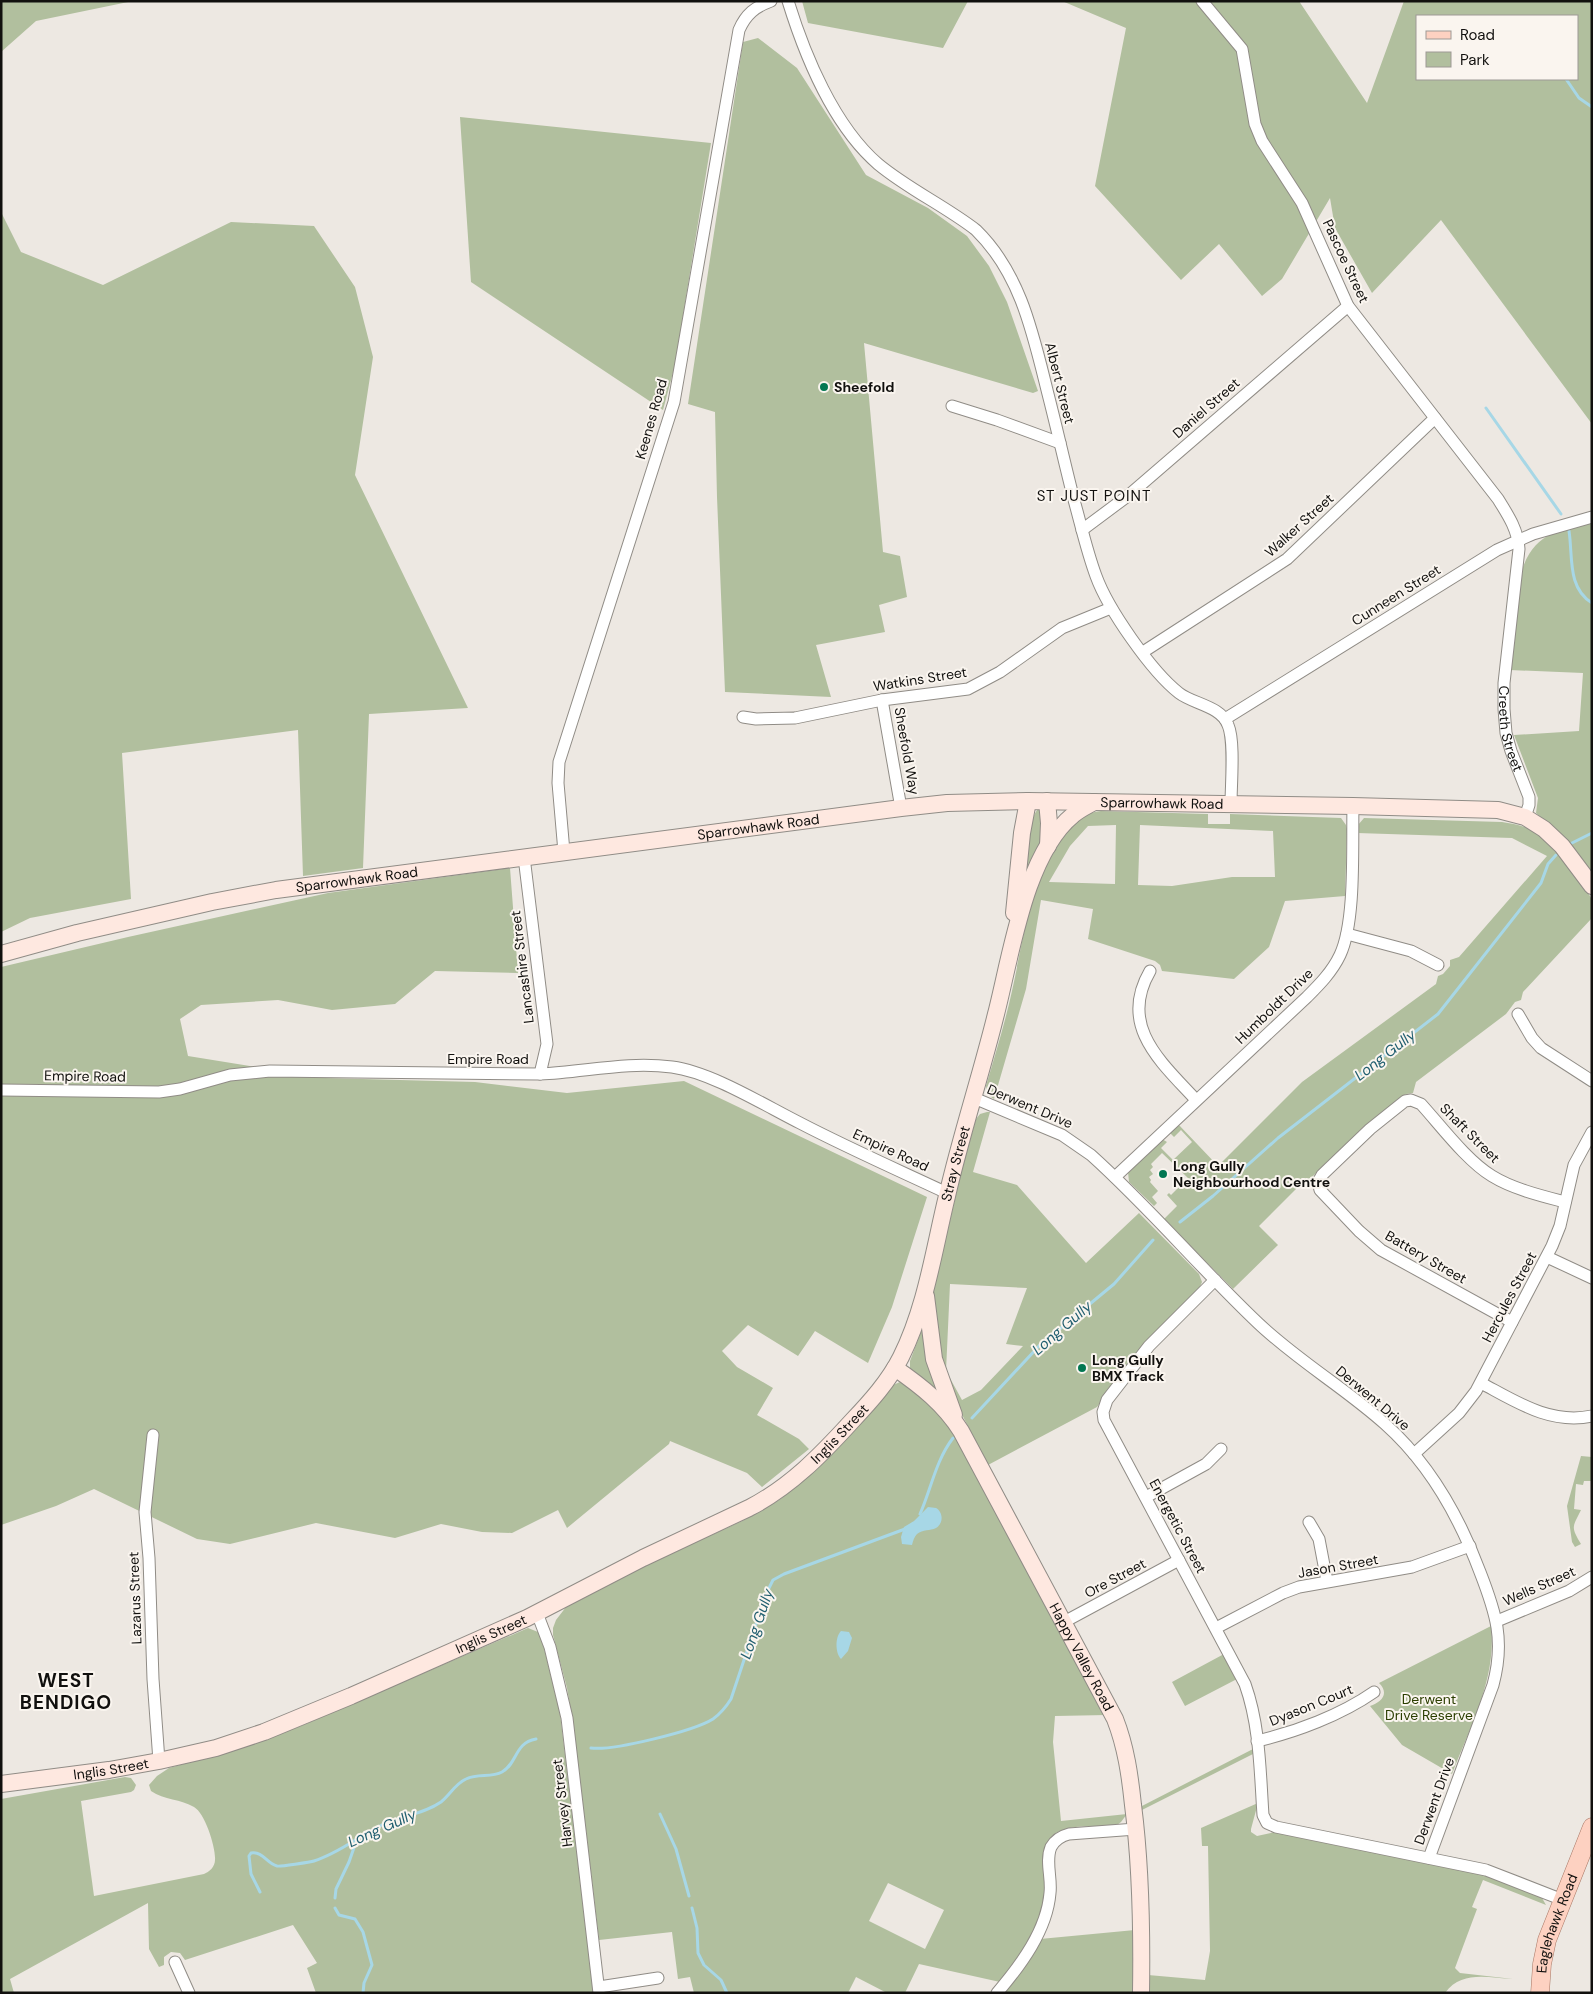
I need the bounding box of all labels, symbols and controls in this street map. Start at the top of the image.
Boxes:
legend [1416,15,1578,80]
text: Road [1460,25,1495,45]
text: Park [1460,50,1490,70]
street label: Pascoe Street [1319,216,1373,306]
street label: Albert Street [1041,340,1079,426]
street label: Daniel Street [1169,374,1243,442]
street label: Keenes Road [631,377,671,461]
place label: Sheefold [834,378,894,396]
marker: Sheefold [818,381,830,393]
district label: ST JUST POINT [1037,486,1151,506]
street label: Walker Street [1261,489,1337,561]
street label: Cunneen Street [1348,560,1444,630]
street label: Watkins Street [872,663,968,695]
street label: Creeth Street [1495,685,1527,774]
street label: Sheefold Way [890,706,924,796]
street label: Sparrowhawk Road [1100,793,1223,813]
street label: Sparrowhawk Road [696,810,821,844]
street label: Sparrowhawk Road [295,862,419,896]
street label: Lancashire Street [506,910,538,1024]
street label: Humboldt Drive [1231,964,1317,1048]
water label: Long Gully [1350,1024,1420,1085]
street label: Empire Road [447,1050,529,1068]
street label: Empire Road [44,1066,126,1086]
street label: Derwent Drive [984,1080,1076,1132]
street label: Shaft Street [1436,1099,1504,1167]
street label: Stray Street [937,1124,974,1203]
street label: Empire Road [850,1125,932,1175]
place label: Long Gully Neighbourhood Centre [1173,1157,1330,1191]
marker: Long Gully Neighbourhood Centre [1157,1168,1169,1180]
street label: Battery Street [1382,1226,1470,1288]
street label: Hercules Street [1478,1249,1540,1345]
water label: Long Gully [1028,1296,1097,1359]
place label: Long Gully BMX Track [1092,1351,1164,1385]
marker: Long Gully BMX Track [1076,1362,1088,1374]
street label: Derwent Drive [1332,1362,1414,1434]
street label: Inglis Street [807,1400,872,1468]
street label: Energetic Street [1146,1476,1210,1576]
street label: Jason Street [1296,1550,1380,1582]
street label: Lazarus Street [124,1551,146,1645]
street label: Ore Street [1081,1554,1149,1602]
street label: Wells Street [1500,1562,1578,1610]
water label: Long Gully [736,1586,779,1662]
street label: Happy Valley Road [1046,1600,1118,1714]
street label: Inglis Street [453,1610,529,1658]
district label: WEST BENDIGO [20,1668,112,1715]
street label: Dyason Court [1266,1680,1356,1730]
park label: Derwent Drive Reserve [1385,1690,1473,1724]
street label: Inglis Street [72,1754,150,1784]
street label: Derwent Drive [1410,1755,1458,1847]
street label: Harvey Street [548,1758,576,1848]
water label: Long Gully [345,1804,420,1852]
street label: Eaglehawk Road [1532,1871,1581,1974]

